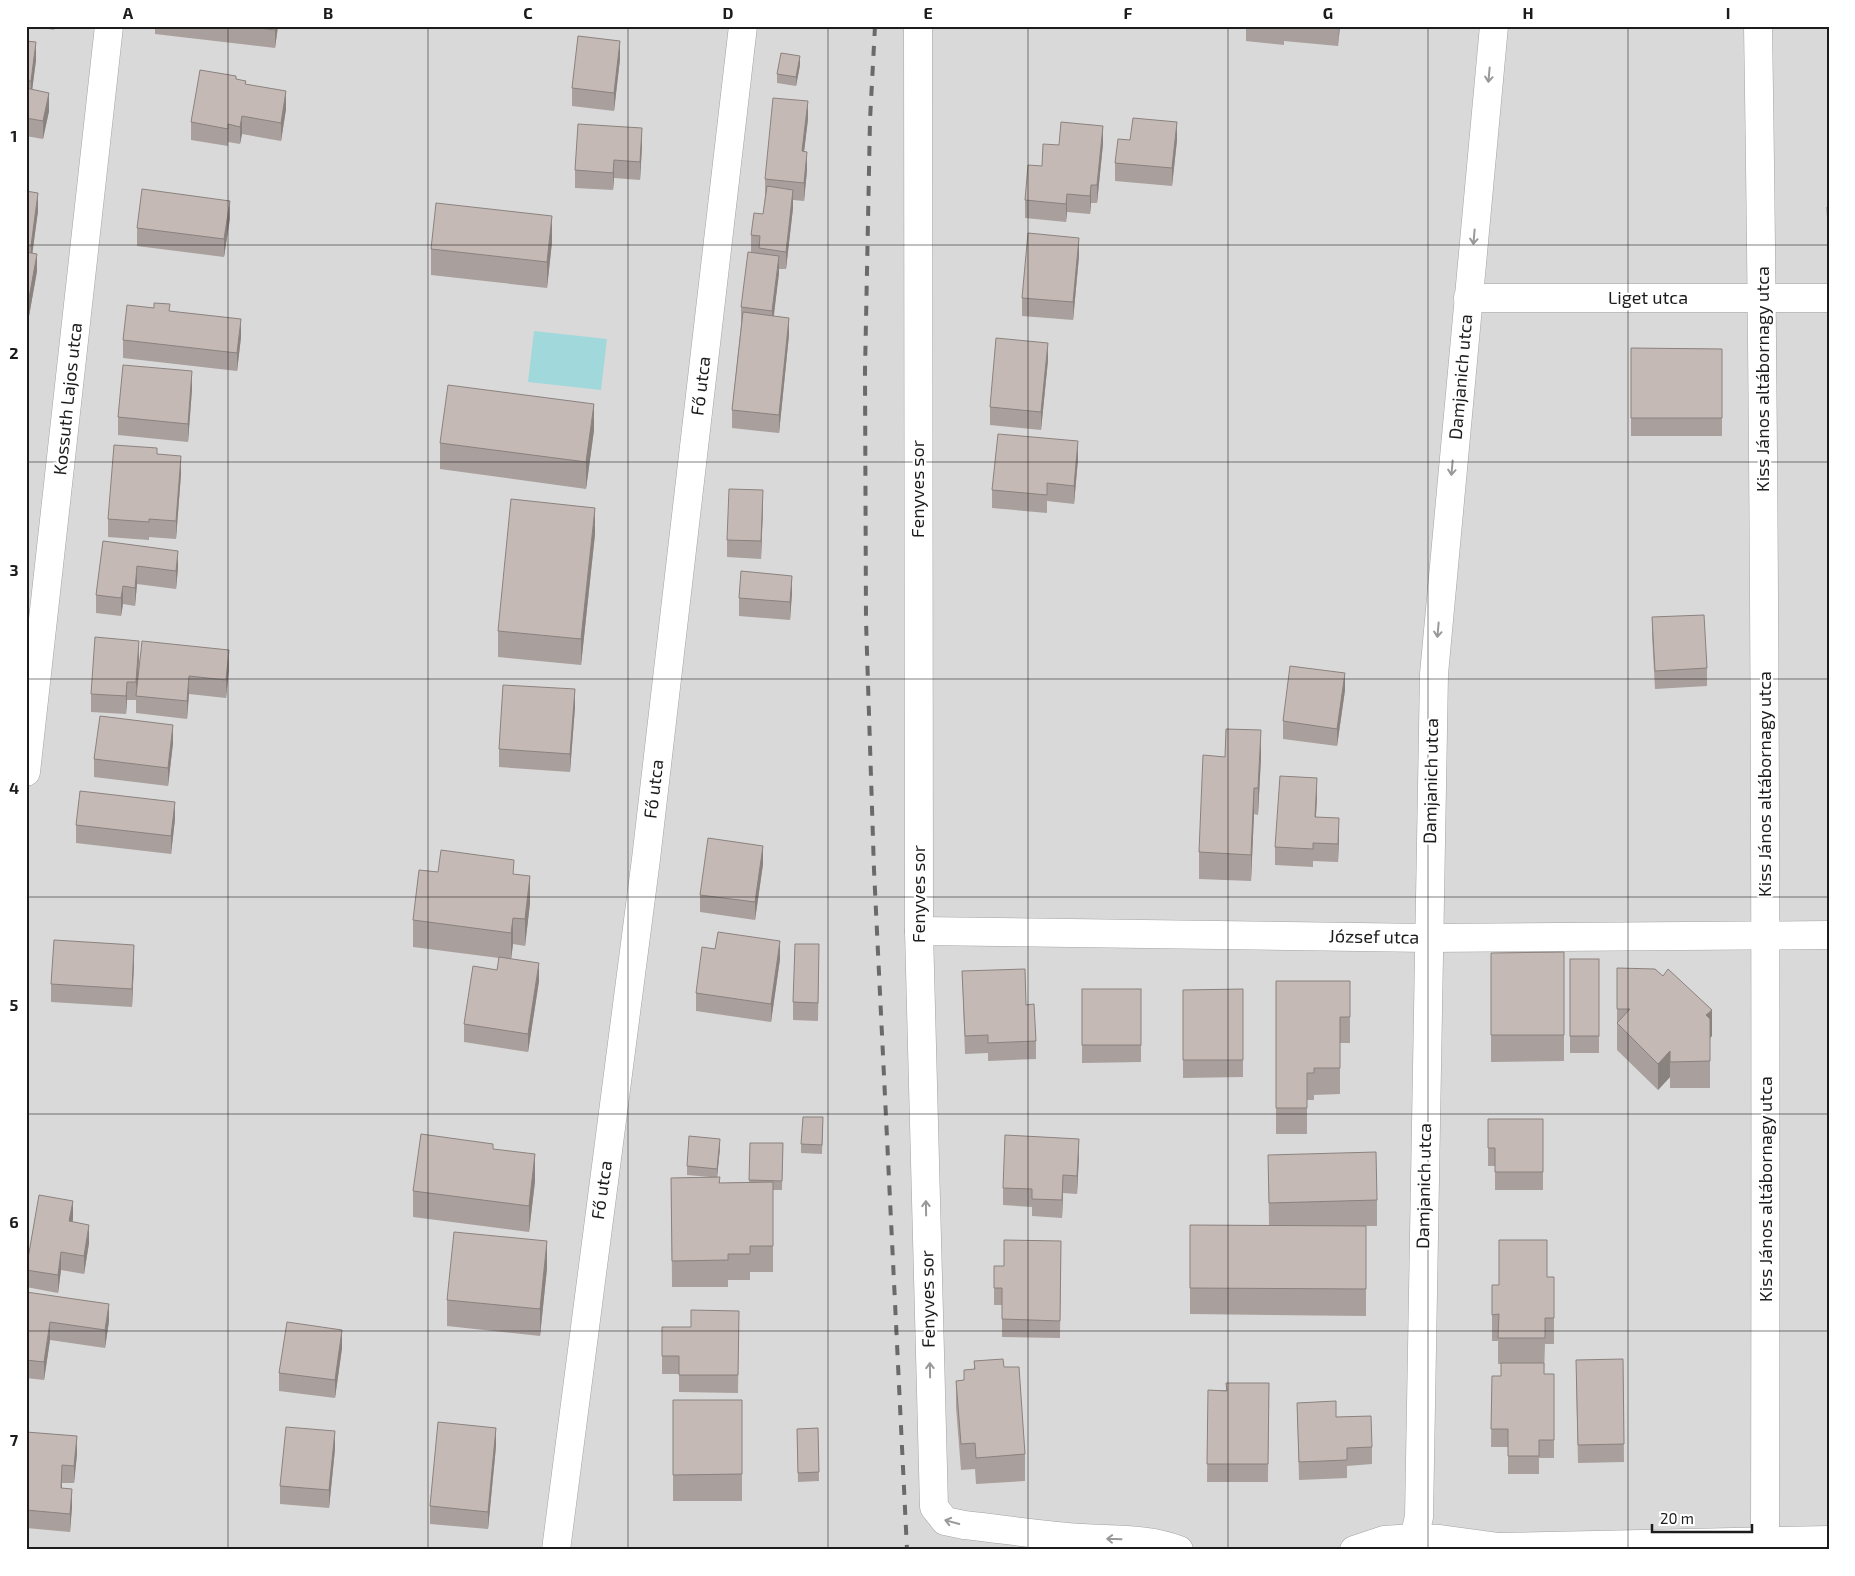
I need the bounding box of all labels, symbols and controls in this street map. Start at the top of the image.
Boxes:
text: A [123,3,134,22]
text: B [323,3,333,22]
text: C [523,3,533,22]
text: D [723,3,734,22]
text: E [923,3,933,22]
text: F [1124,3,1133,22]
text: G [1323,3,1333,22]
text: H [1522,3,1534,22]
text: I [1726,3,1730,22]
one-way arrow [1484,66,1494,82]
text: 1 [11,126,17,145]
one-way arrow [1469,228,1479,244]
street label: Kiss János altábornagy utca [1751,266,1773,492]
street label: Liget utca [1608,286,1688,308]
street label: Damjanich utca [1444,313,1476,441]
street label: Kossuth Lajos utca [48,322,86,476]
text: 2 [9,343,19,362]
street label: Fő utca [685,355,715,417]
street label: Fenyves sor [906,440,928,538]
one-way arrow [1448,460,1457,476]
text: 3 [9,560,19,579]
one-way arrow [1433,622,1443,638]
street label: Kiss János altábornagy utca [1753,671,1775,897]
street label: Damjanich utca [1418,718,1442,844]
street label: Fő utca [638,758,668,820]
text: 4 [9,778,19,797]
street label: Fenyves sor [907,845,929,943]
street label: József utca [1329,924,1420,948]
text: 5 [10,995,19,1014]
street label: Kiss János altábornagy utca [1754,1076,1776,1302]
street label: Damjanich utca [1411,1123,1435,1249]
street label: Fő utca [586,1159,616,1221]
one-way arrow [921,1200,931,1216]
text: 6 [9,1212,19,1231]
street label: Fenyves sor [915,1250,939,1348]
one-way arrow [925,1362,935,1378]
text: 7 [10,1430,19,1449]
scale bar [1652,1501,1752,1533]
text: 20 m [1660,1509,1694,1527]
one-way arrow [945,1517,961,1526]
one-way arrow [1106,1535,1122,1544]

